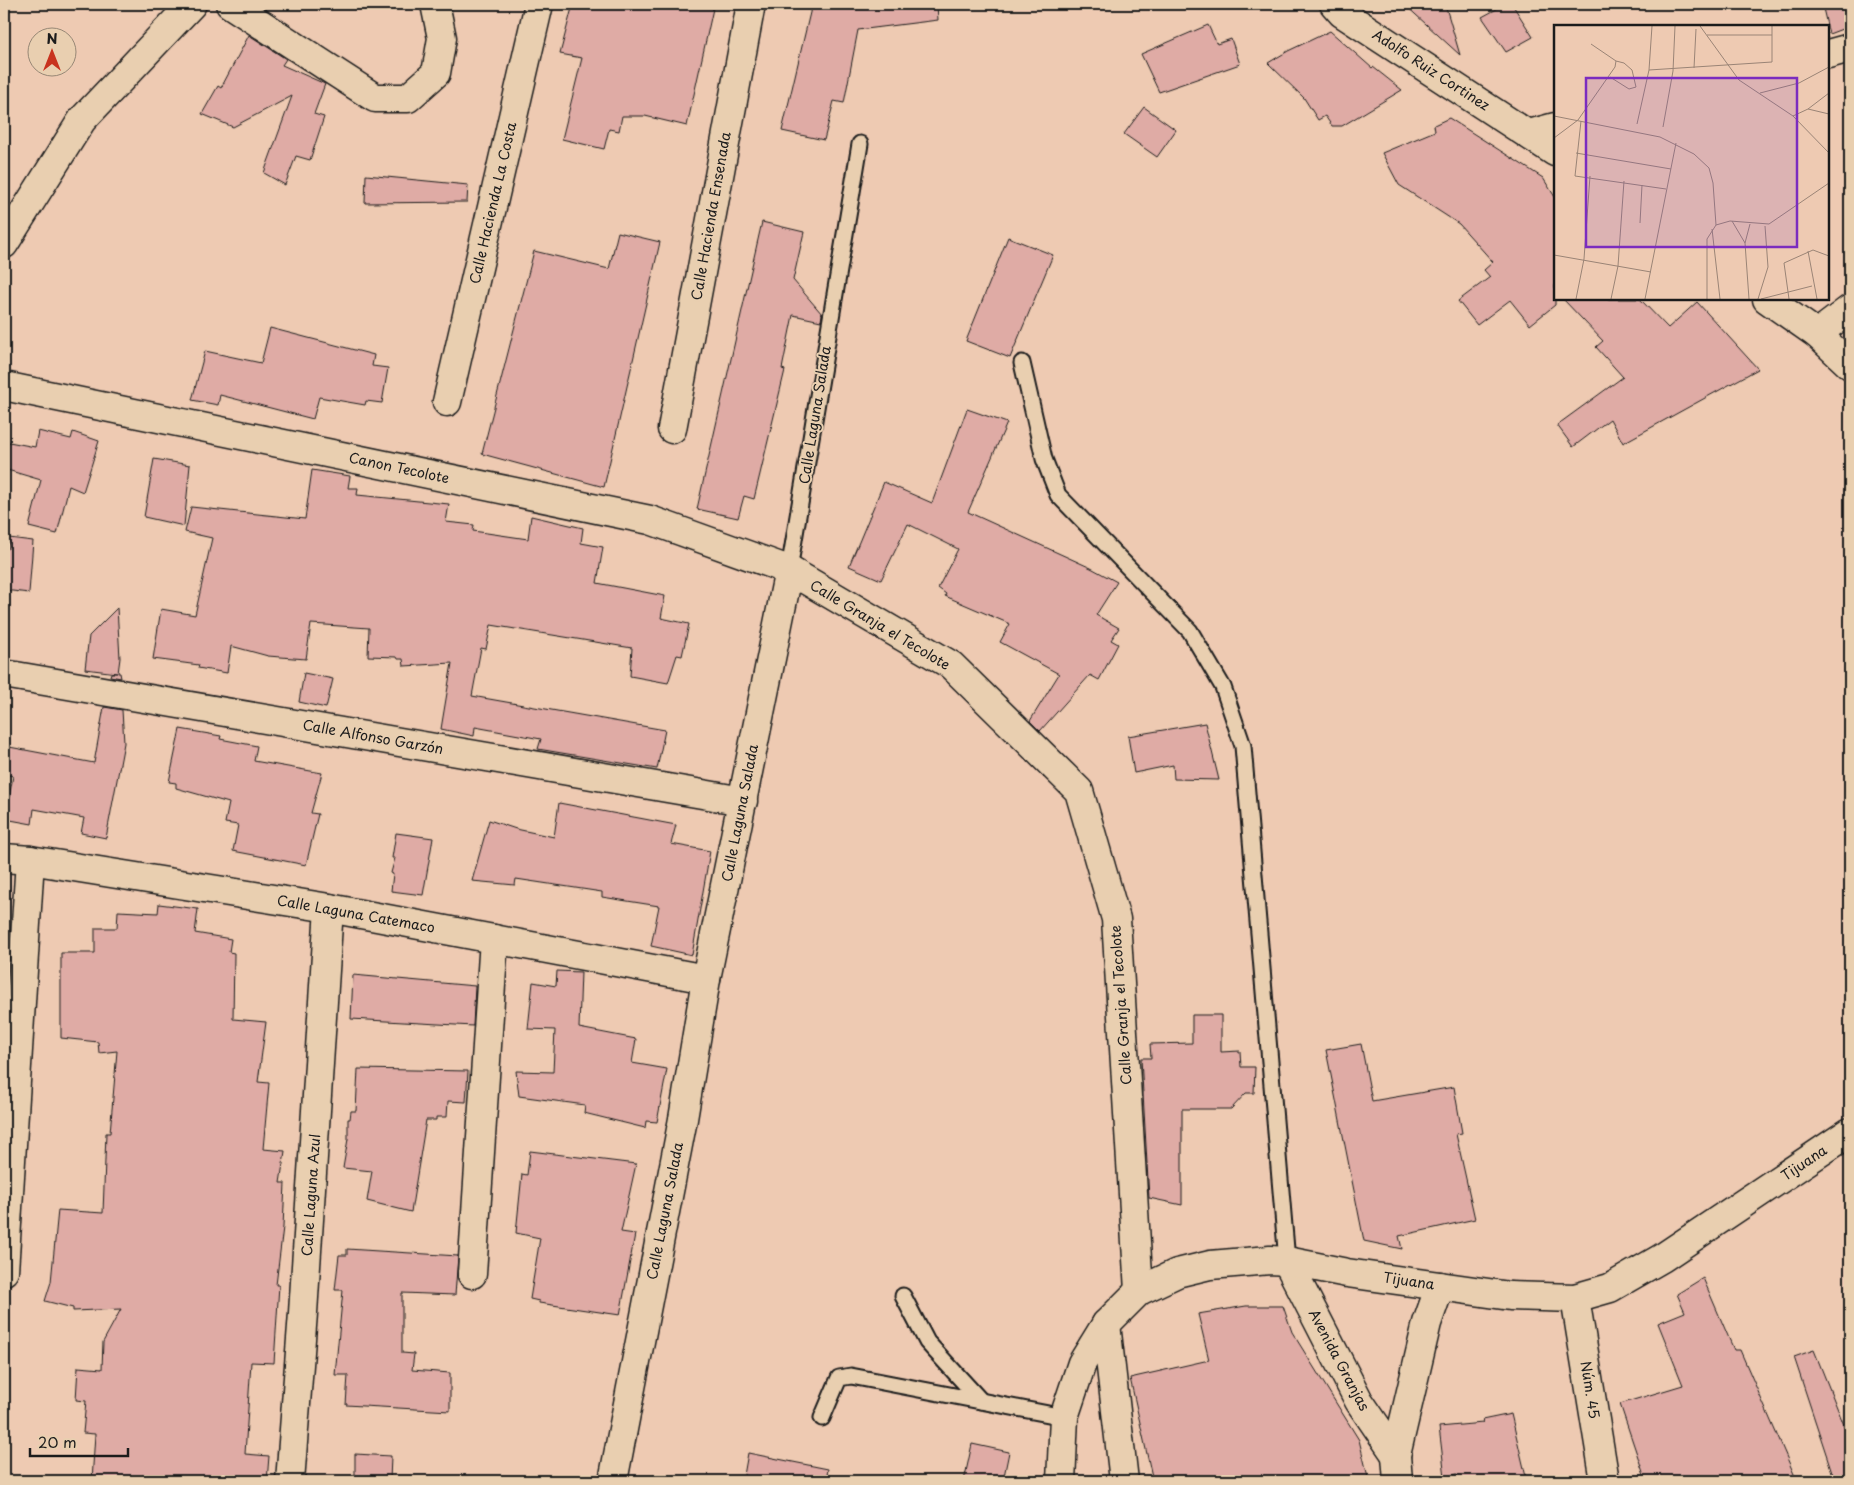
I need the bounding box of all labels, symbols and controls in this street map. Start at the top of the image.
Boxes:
street label: Adolfo Ruiz Cortinez [1369,24,1494,116]
inset map [1554,25,1829,300]
north arrow [28,28,78,78]
text: N [46,28,58,49]
street label: Calle Hacienda La Costa [464,120,521,286]
street label: Calle Hacienda Ensenada [685,130,736,302]
street label: Calle Laguna Salada [793,344,836,486]
street label: Canon Tecolote [347,447,451,488]
street label: Calle Granja el Tecolote [806,574,954,675]
street label: Calle Alfonso Garzón [301,714,445,759]
street label: Calle Laguna Salada [716,742,763,884]
street label: Calle Laguna Catemaco [275,889,437,938]
street label: Calle Granja el Tecolote [1104,924,1137,1086]
street label: Calle Laguna Azul [296,1133,325,1257]
street label: Tijuana [1777,1139,1831,1186]
street label: Calle Laguna Salada [641,1140,688,1282]
street label: Tijuana [1382,1267,1436,1295]
street label: Avenida Granjas [1304,1305,1375,1414]
street label: Núm. 45 [1576,1360,1605,1420]
scale bar [30,1425,128,1457]
text: 20 m [38,1430,77,1453]

